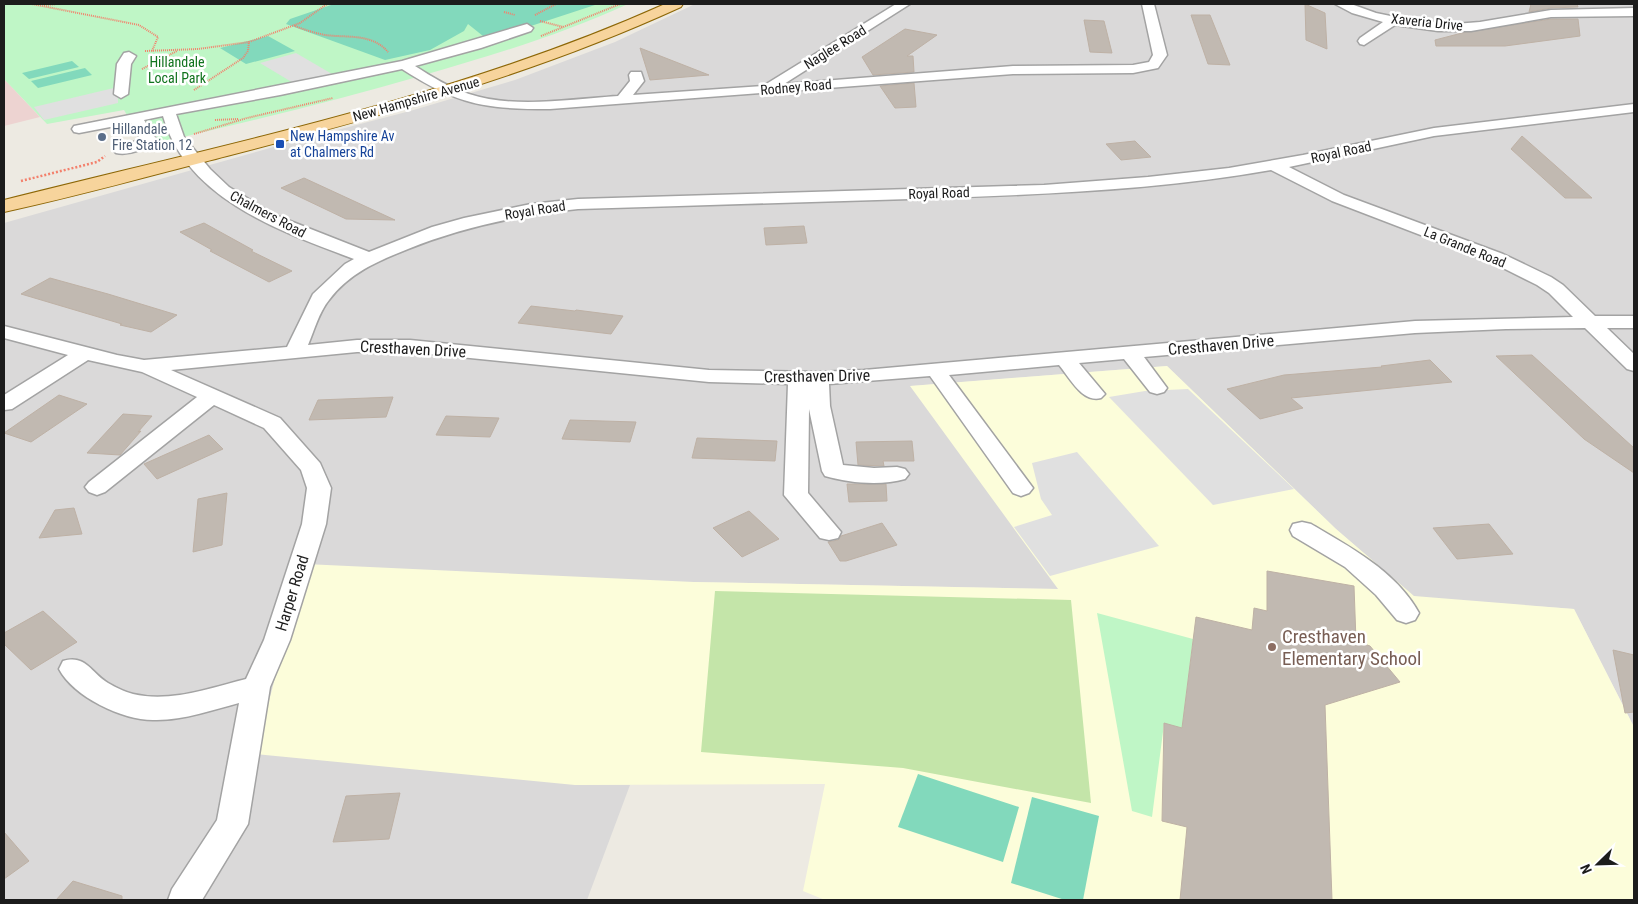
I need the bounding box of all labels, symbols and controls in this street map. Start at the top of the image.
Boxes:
street label: Xaveria Drive [1390,10,1464,34]
street label: Naglee Road [801,22,869,72]
park label: Hillandale Local Park [148,54,207,86]
street label: New Hampshire Avenue [351,73,482,125]
street label: Rodney Road [760,76,832,98]
place label: Hillandale Fire Station 12 [112,121,192,153]
place label: New Hampshire Av at Chalmers Rd [290,128,394,160]
marker: Hillandale Fire Station 12 [96,131,108,143]
marker: New Hampshire Av at Chalmers Rd [274,138,286,150]
street label: Royal Road [1309,138,1373,166]
street label: Royal Road [908,184,970,202]
street label: Chalmers Road [227,187,309,241]
street label: Royal Road [503,197,567,223]
street label: La Grande Road [1422,223,1508,271]
street label: Cresthaven Drive [1167,331,1275,359]
street label: Cresthaven Drive [359,337,467,361]
street label: Cresthaven Drive [764,366,870,386]
street label: Harper Road [271,553,313,633]
place label: Cresthaven Elementary School [1282,625,1421,670]
marker: Cresthaven Elementary School [1266,641,1278,653]
north arrow [1573,839,1623,889]
text: N [1577,862,1595,876]

